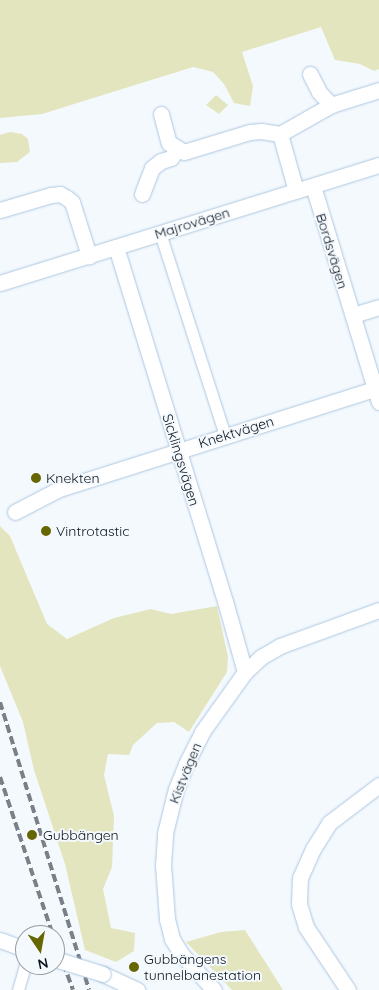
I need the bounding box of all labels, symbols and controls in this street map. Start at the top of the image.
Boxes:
street label: Majrovägen [152,204,232,242]
street label: Bordsvägen [313,211,351,291]
street label: Sicklingsvägen [159,412,203,508]
street label: Knektvägen [196,413,276,451]
place label: Knekten [46,470,100,486]
marker: Knekten [30,472,42,484]
place label: Vintrotastic [56,523,129,539]
marker: Vintrotastic [40,525,52,537]
street label: Kistvägen [165,740,205,806]
place label: Gubbängen [43,827,119,843]
marker: Gubbängen [25,828,39,842]
north arrow [15,925,65,975]
place label: Gubbängens tunnelbanestation [144,951,261,984]
text: N [36,954,50,974]
marker: Gubbängens tunnelbanestation [128,961,140,973]

